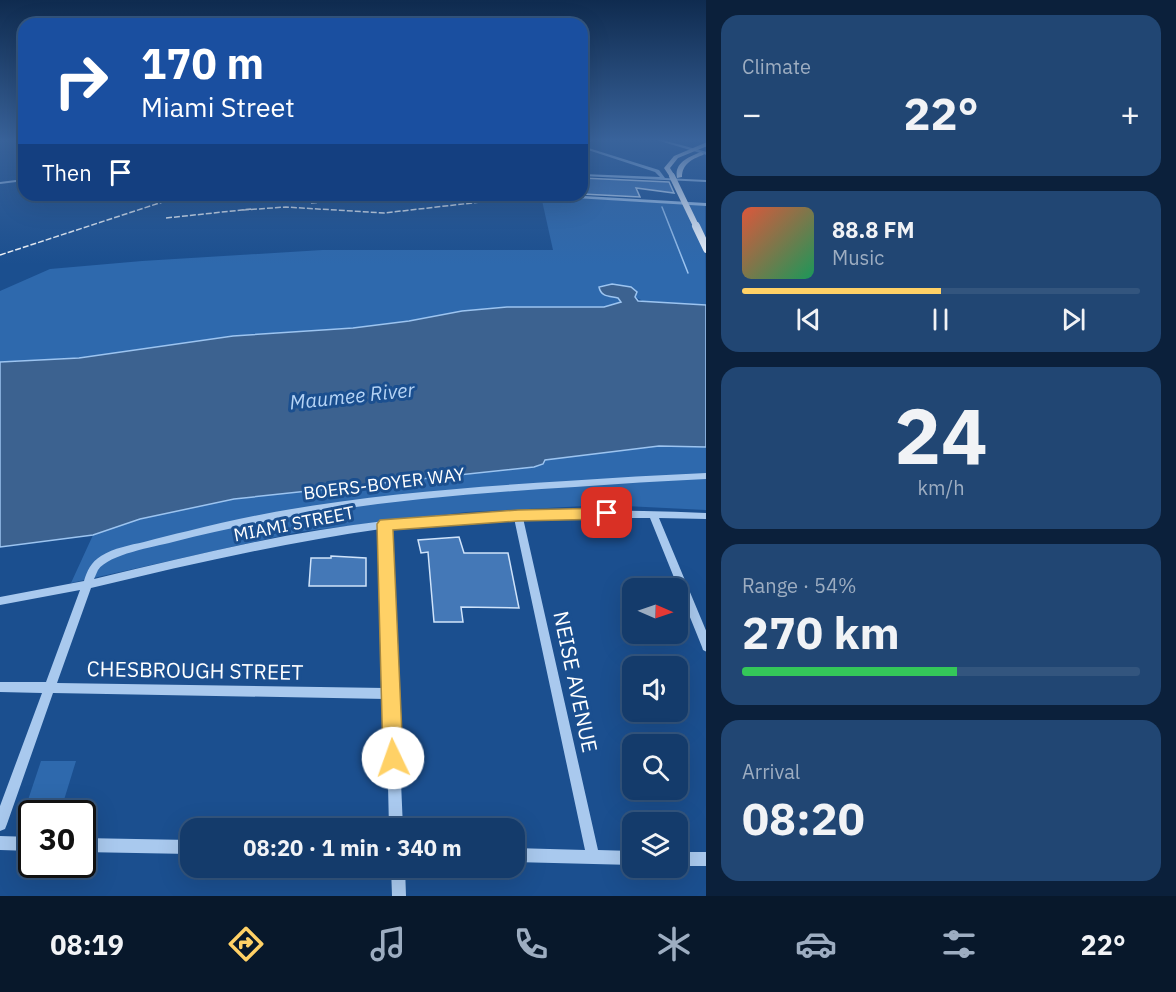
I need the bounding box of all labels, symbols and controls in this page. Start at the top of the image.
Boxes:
text: 170 m [141,36,264,91]
icon: right [42,42,120,120]
text: Climate [742,53,811,80]
text: 22° [903,84,979,142]
text: Miami Street [141,89,295,124]
text: − [742,92,762,135]
text: + [1120,92,1140,135]
icon: arrive [104,156,137,189]
text: Then [42,158,92,187]
text: 88.8 FM [832,215,915,244]
text: Music [832,244,884,271]
icon: previous [792,303,825,336]
icon: pause [924,303,957,336]
icon: next [1057,303,1090,336]
water label: Maumee River [288,375,416,415]
text: 24 [894,384,988,485]
street label: BOERS-BOYER WAY [302,462,466,505]
text: km/h [917,474,965,501]
pin [581,487,632,538]
icon: arrive [590,496,623,529]
street label: MIAMI STREET [231,501,356,547]
text: Range · 54% [742,572,857,599]
north arrow [622,578,688,644]
map controls [622,578,688,878]
text: 270 km [742,603,900,661]
street label: NEISE AVENUE [547,609,605,755]
street label: CHESBROUGH STREET [86,654,304,686]
button: sound [622,656,688,722]
position arrow [361,726,425,790]
button: search [622,734,688,800]
text: Arrival [742,758,800,785]
text: 08:20 [742,789,865,847]
speed limit sign: 30 [18,800,96,878]
button: layers [622,812,688,878]
text: 08:20 · 1 min · 340 m [243,833,462,862]
icon: directions [225,923,267,965]
icon: music [367,923,409,965]
icon: phone [510,923,552,965]
icon: climate [653,923,695,965]
icon: car [795,923,837,965]
icon: filters [938,923,980,965]
text: 08:19 [50,927,124,962]
text: 22° [1081,927,1126,962]

